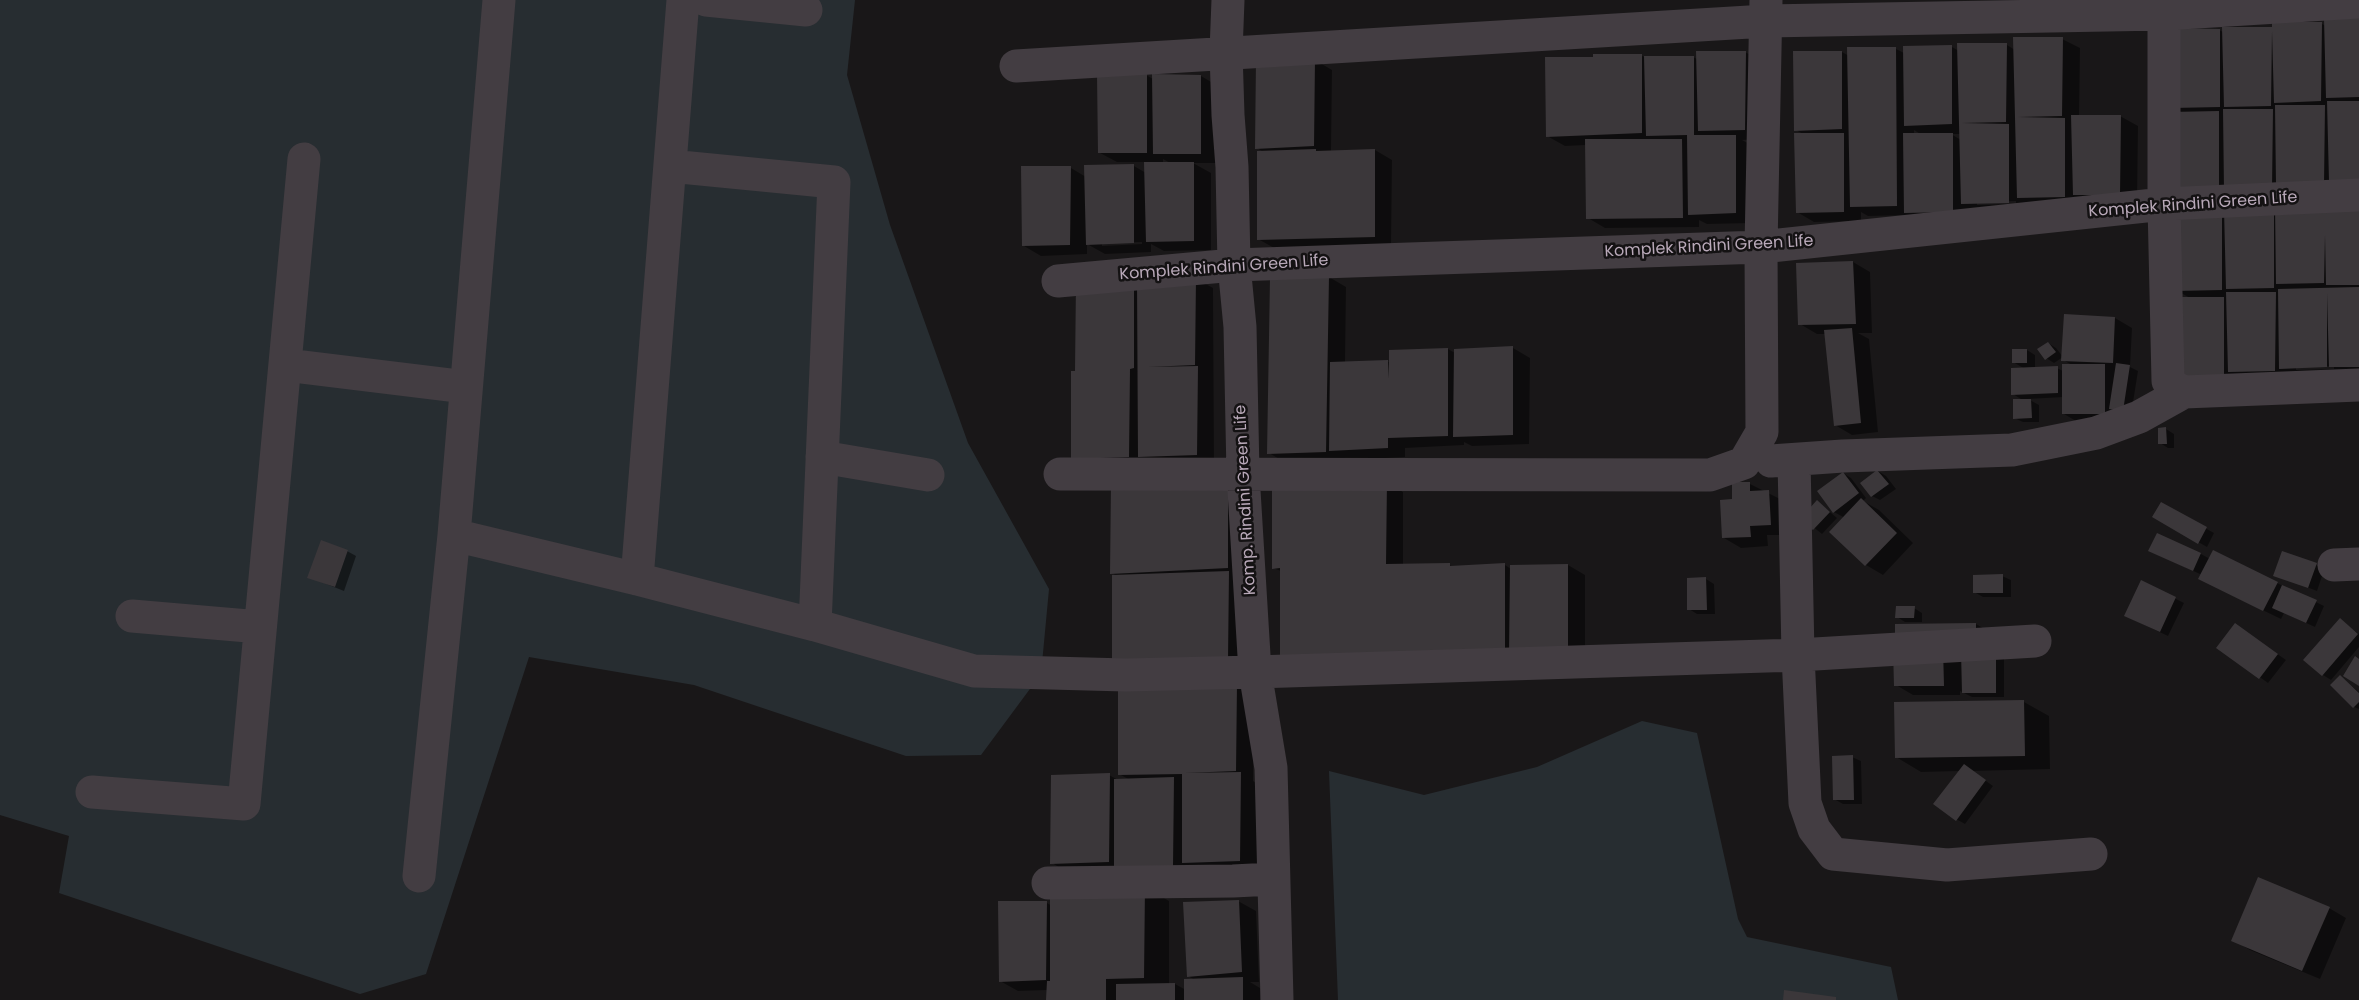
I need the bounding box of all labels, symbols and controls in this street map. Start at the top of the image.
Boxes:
street label: Komplek Rindini Green Life [2088,188,2298,222]
street label: Komplek Rindini Green Life [1604,232,1814,262]
street label: Komplek Rindini Green Life [1119,251,1329,285]
street label: Komp. Rindini Green Life [1231,404,1261,596]

